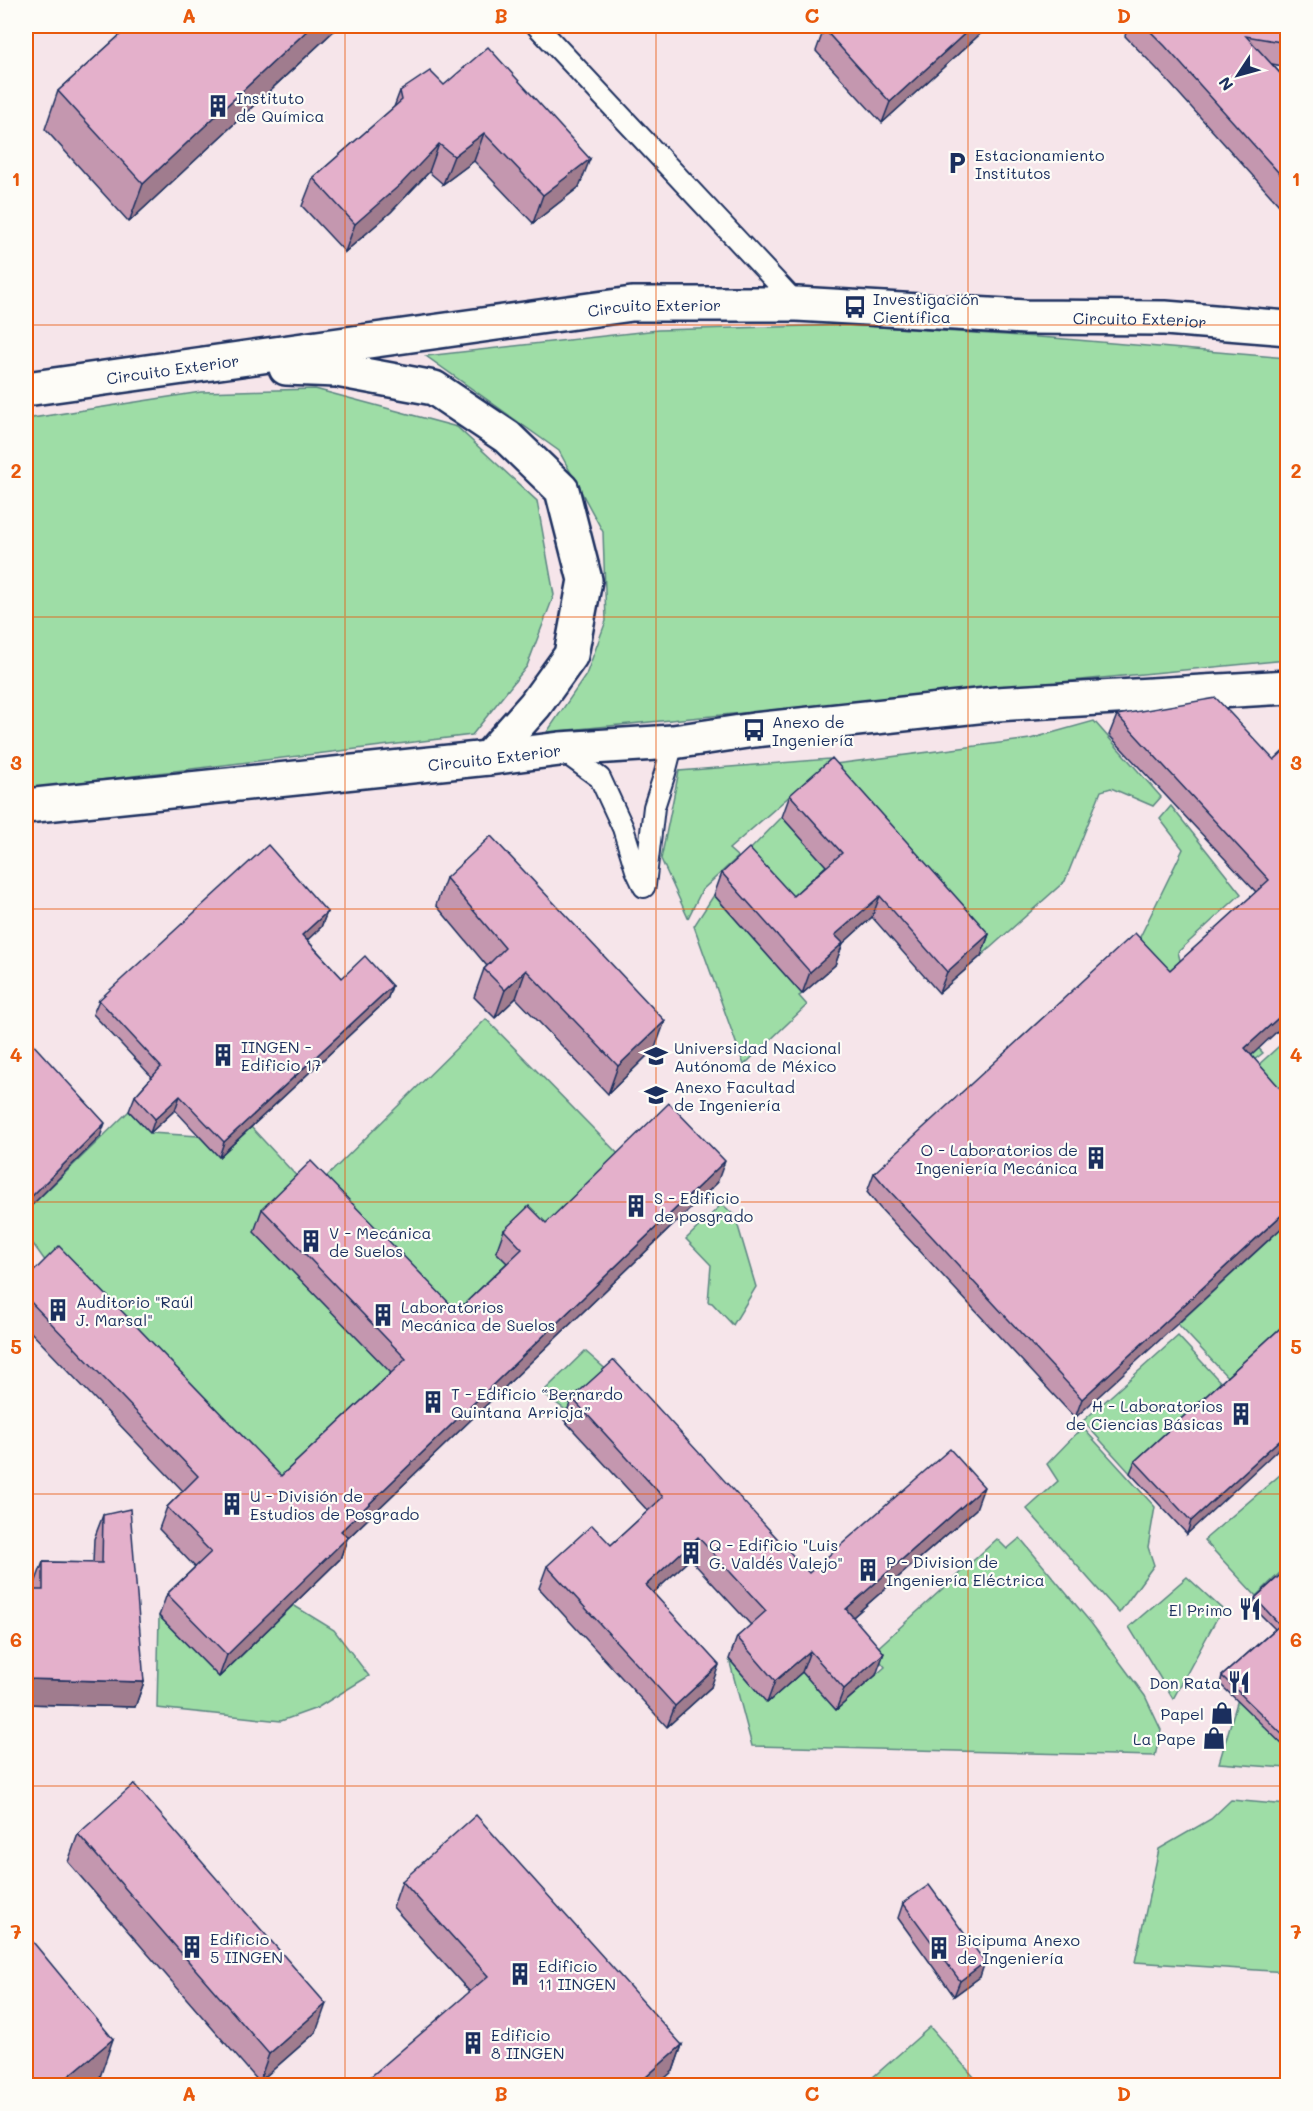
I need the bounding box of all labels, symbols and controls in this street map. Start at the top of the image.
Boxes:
text: A [182,2,196,28]
text: B [494,2,508,28]
text: C [805,2,820,28]
text: D [1117,2,1131,28]
north arrow [1208,45,1268,105]
text: N [1213,73,1238,95]
place label: Instituto de Química [236,87,324,126]
building icon: Instituto de Química [205,93,231,119]
place label: Estacionamiento Institutos [975,144,1105,183]
parking icon: Estacionamiento Institutos [944,150,970,176]
text: 1 [12,165,20,191]
text: 1 [1292,165,1300,191]
place label: Investigación Científica [873,288,979,327]
street label: Circuito Exterior [586,294,721,321]
bus stop icon: Investigación Científica [842,294,868,320]
street label: Circuito Exterior [1073,307,1207,332]
street label: Circuito Exterior [105,349,240,388]
text: 2 [10,457,22,483]
text: 2 [1290,457,1302,483]
place label: Anexo de Ingeniería [772,711,854,750]
bus stop icon: Anexo de Ingeniería [741,717,767,743]
street label: Circuito Exterior [427,738,562,775]
text: 3 [10,749,22,775]
text: 3 [1290,749,1302,775]
place label: IINGEN - Edificio 17 [241,1036,321,1075]
place label: Universidad Nacional Autónoma de México [674,1037,841,1076]
text: 4 [10,1041,23,1067]
text: 4 [1290,1041,1303,1067]
building icon: IINGEN - Edificio 17 [210,1042,236,1068]
school or university icon: Universidad Nacional Autónoma de México [643,1043,669,1069]
place label: Anexo Facultad de Ingeniería [674,1076,795,1115]
school or university icon: Anexo Facultad de Ingeniería [643,1082,669,1108]
place label: O - Laboratorios de Ingeniería Mecánica [916,1139,1078,1178]
building icon: O - Laboratorios de Ingeniería Mecánica [1083,1145,1109,1171]
place label: S - Edificio de posgrado [654,1187,753,1226]
building icon: S - Edificio de posgrado [623,1193,649,1219]
place label: V - Mecánica de Suelos [329,1222,431,1261]
building icon: V - Mecánica de Suelos [298,1228,324,1254]
place label: Auditorio "Raúl J. Marsal" [76,1291,194,1330]
place label: Laboratorios Mecánica de Suelos [401,1296,555,1335]
building icon: Auditorio "Raúl J. Marsal" [45,1297,71,1323]
building icon: Laboratorios Mecánica de Suelos [370,1302,396,1328]
text: 5 [10,1333,22,1359]
text: 5 [1290,1333,1302,1359]
place label: T - Edificio “Bernardo Quintana Arrioja” [451,1383,623,1422]
building icon: T - Edificio “Bernardo Quintana Arrioja” [420,1389,446,1415]
place label: H - Laboratorios de Ciencias Básicas [1066,1395,1223,1434]
building icon: H - Laboratorios de Ciencias Básicas [1228,1401,1254,1427]
place label: U - División de Estudios de Posgrado [250,1485,419,1524]
building icon: U - División de Estudios de Posgrado [219,1491,245,1517]
place label: Q - Edificio "Luis G. Valdés Valejo" [709,1534,843,1573]
building icon: Q - Edificio "Luis G. Valdés Valejo" [678,1540,704,1566]
place label: P - Division de Ingeniería Eléctrica [886,1551,1045,1590]
building icon: P - Division de Ingeniería Eléctrica [855,1557,881,1583]
restaurant icon: El Primo [1237,1596,1263,1622]
place label: El Primo [1169,1599,1232,1620]
text: 6 [10,1626,22,1652]
text: 6 [1290,1626,1302,1652]
restaurant icon: Don Rata [1226,1669,1252,1695]
place label: Don Rata [1149,1672,1221,1693]
shop icon: Papel [1209,1700,1235,1726]
place label: Papel [1160,1703,1204,1724]
shop icon: La Pape [1201,1725,1227,1751]
place label: La Pape [1133,1728,1196,1749]
text: 7 [10,1918,22,1944]
text: 7 [1290,1918,1302,1944]
place label: Edificio 5 IINGEN [210,1928,283,1967]
place label: Bicipuma Anexo de Ingeniería [957,1929,1080,1968]
building icon: Edificio 5 IINGEN [179,1934,205,1960]
building icon: Bicipuma Anexo de Ingeniería [926,1935,952,1961]
place label: Edificio 11 IINGEN [538,1955,616,1994]
building icon: Edificio 11 IINGEN [507,1961,533,1987]
place label: Edificio 8 IINGEN [491,2024,564,2063]
building icon: Edificio 8 IINGEN [460,2030,486,2056]
text: A [182,2080,196,2106]
text: B [494,2080,508,2106]
text: C [805,2080,820,2106]
text: D [1117,2080,1131,2106]

